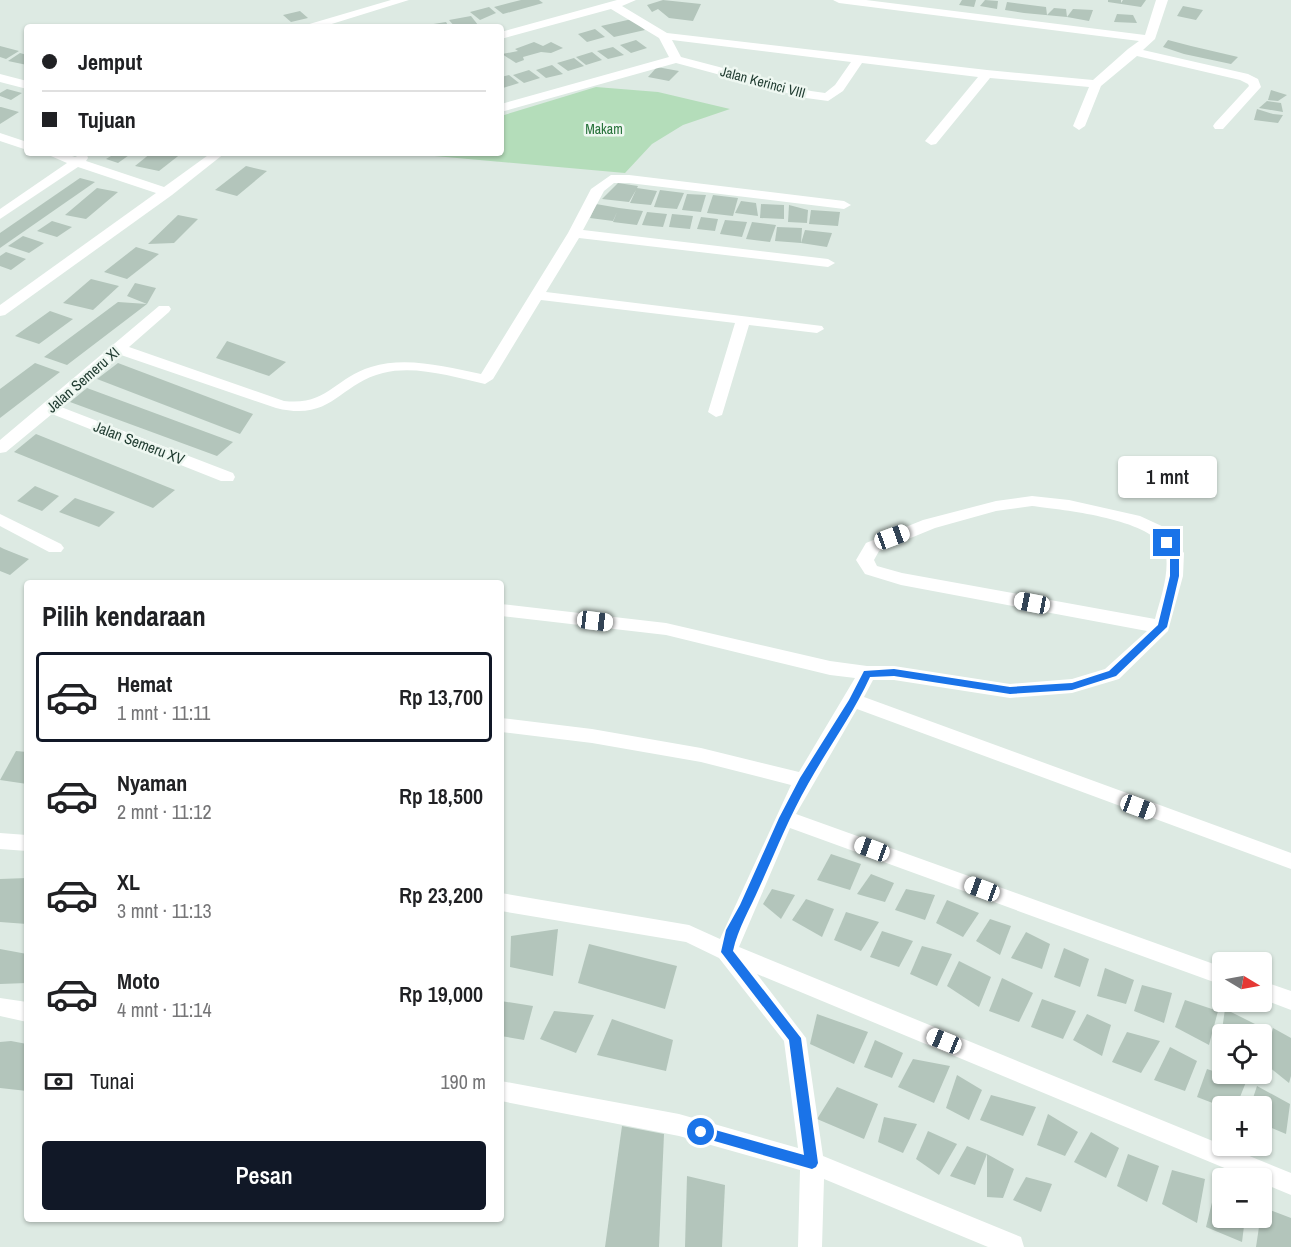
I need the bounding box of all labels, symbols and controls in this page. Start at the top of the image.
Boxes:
text: Jemput [78,47,142,77]
street label: Jalan Kerinci VIII [718,62,808,102]
text: Tujuan [78,105,136,135]
park label: Makam [585,120,623,138]
street label: Jalan Semeru XI [41,342,124,417]
street label: Jalan Semeru XV [91,416,188,470]
callout: 1 mnt [1118,456,1216,498]
text: 1 mnt [1146,463,1189,490]
car [872,522,912,552]
route end [1153,529,1180,556]
car [1013,591,1051,615]
text: Pilih kendaraan [42,598,206,634]
car [576,610,614,632]
text: Hemat [117,669,172,699]
icon: car [45,670,99,724]
text: Rp 13,700 [399,682,483,712]
text: 1 mnt · 11:11 [117,699,210,726]
text: Nyaman [117,768,187,798]
icon: car [45,769,99,823]
text: Rp 18,500 [399,781,483,811]
car [1118,792,1158,822]
text: 2 mnt · 11:12 [117,798,212,825]
car [852,834,892,864]
text: XL [117,867,140,897]
icon: car [45,868,99,922]
car [962,874,1002,904]
text: Rp 23,200 [399,880,483,910]
text: 3 mnt · 11:13 [117,897,212,924]
north arrow [1212,952,1272,1012]
map controls [1212,952,1272,1228]
text: Moto [117,966,160,996]
icon: car [45,967,99,1021]
text: Rp 19,000 [399,979,483,1009]
text: 4 mnt · 11:14 [117,996,212,1023]
button: locate [1212,1024,1272,1084]
car [924,1026,964,1056]
icon: cash [42,1065,75,1098]
text: Tunai [90,1066,135,1096]
text: 190 m [440,1068,486,1095]
button: + [1212,1096,1272,1156]
route start [687,1118,714,1145]
button: Pesan [42,1141,486,1210]
button: − [1212,1168,1272,1228]

